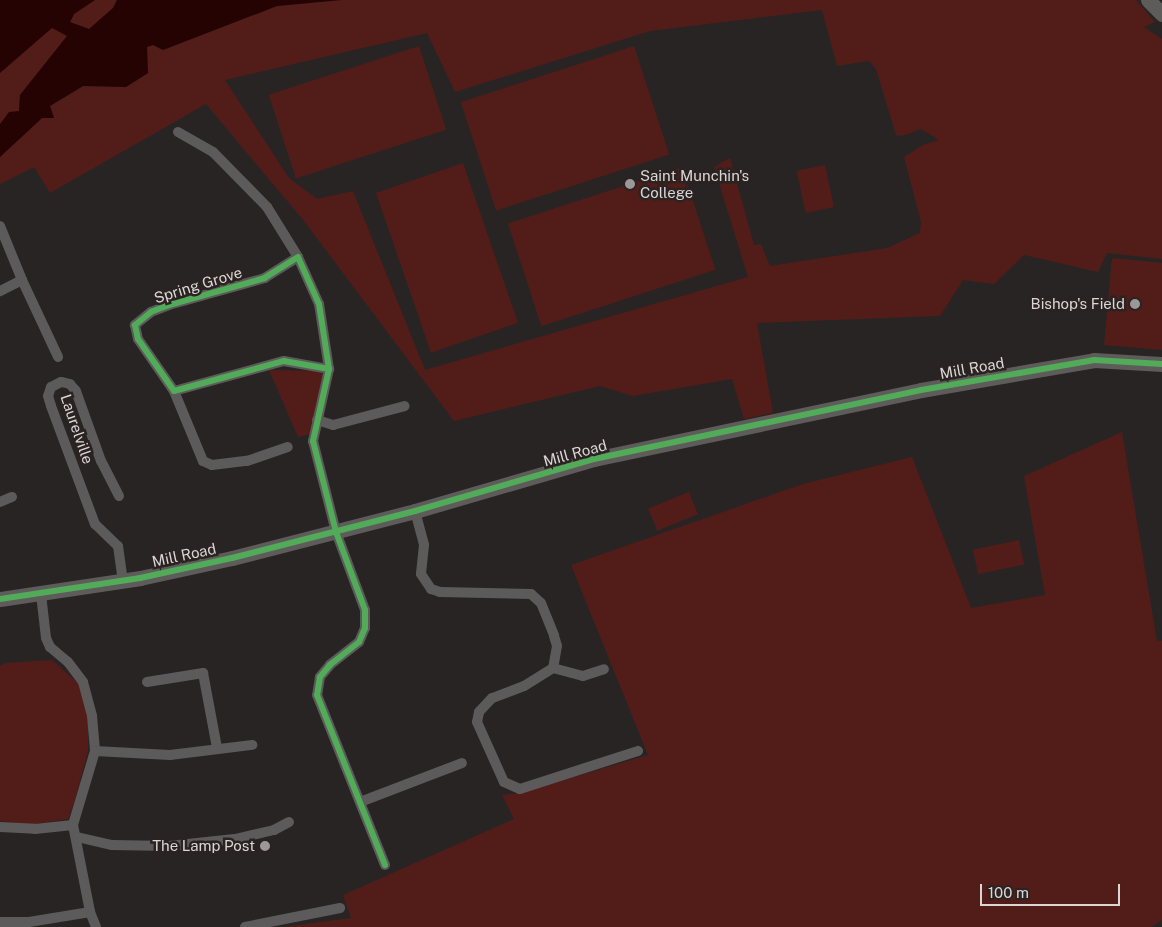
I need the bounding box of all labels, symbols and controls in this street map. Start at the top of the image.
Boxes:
place label: Saint Munchin's College [640,166,749,201]
marker: Saint Munchin's College [624,178,636,190]
street label: Spring Grove [152,263,244,307]
place label: Bishop's Field [1031,295,1125,313]
marker: Bishop's Field [1129,298,1141,310]
street label: Mill Road [938,353,1006,383]
street label: Laurelville [57,392,97,466]
street label: Mill Road [541,436,609,470]
street label: Mill Road [150,539,218,571]
place label: The Lamp Post [152,837,255,855]
marker: The Lamp Post [259,840,271,852]
scale bar [982,874,1122,906]
text: 100 m [988,884,1029,901]

